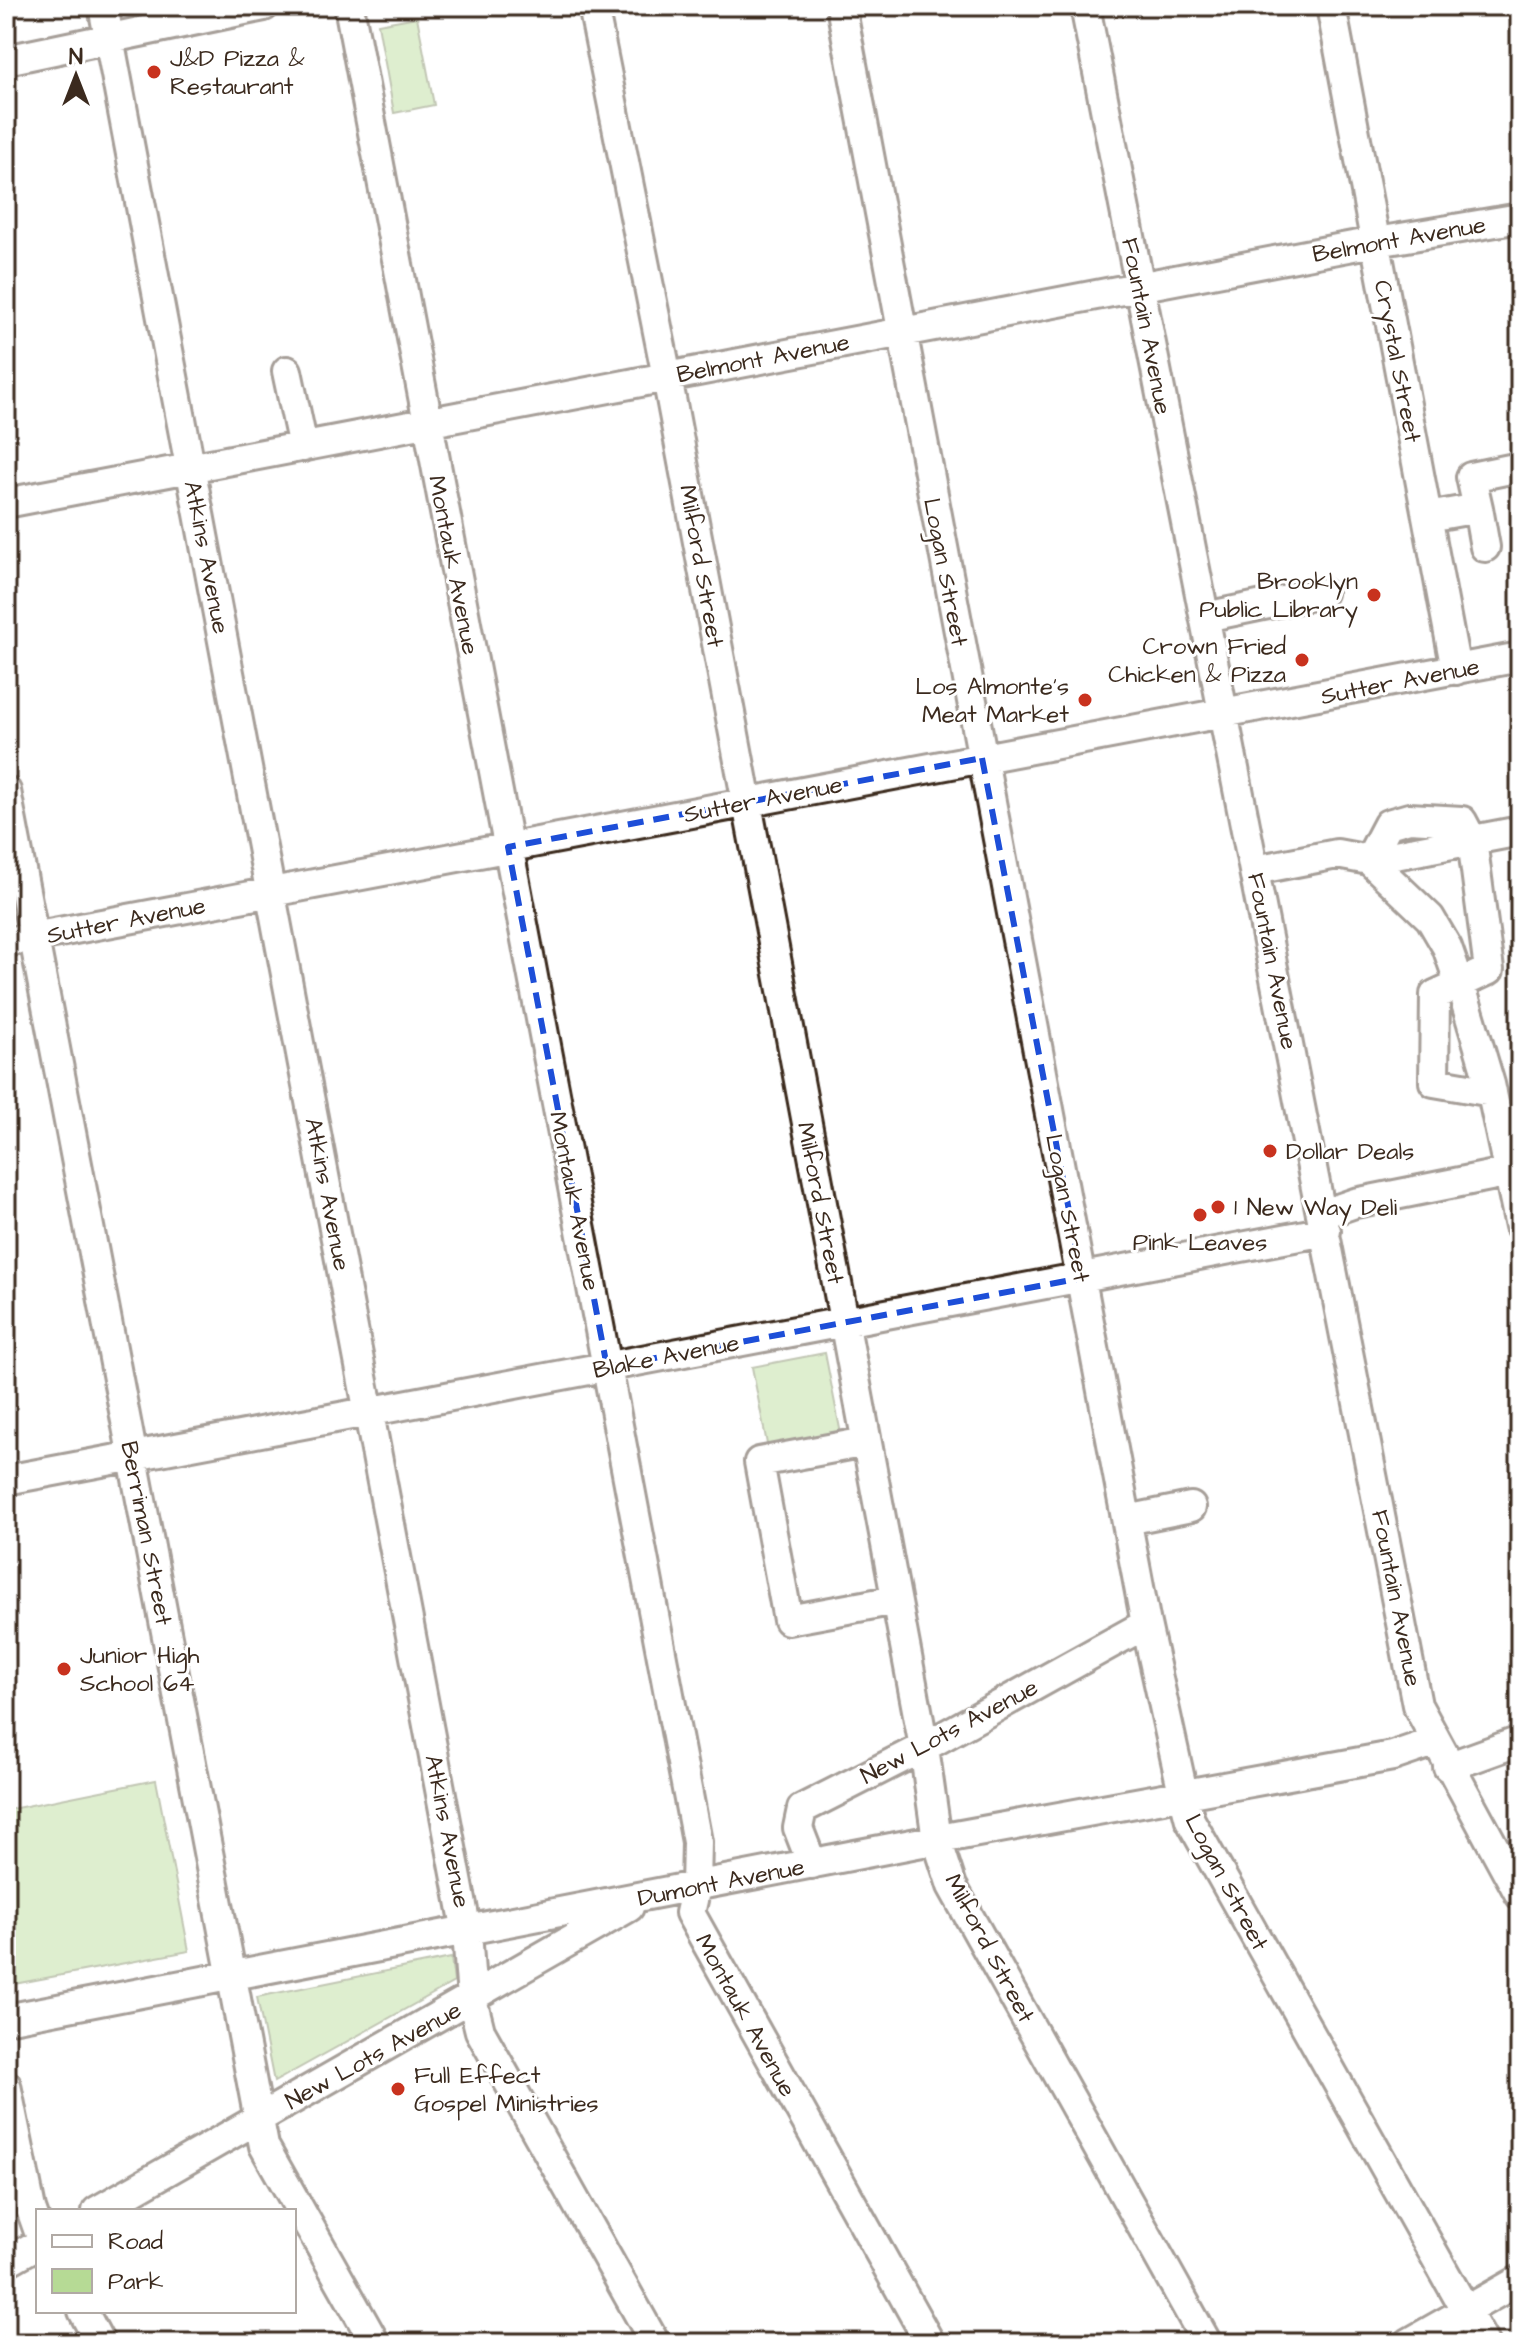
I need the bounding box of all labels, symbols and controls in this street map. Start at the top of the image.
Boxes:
north arrow [36,36,116,116]
text: N [69,42,83,73]
place label: J&D Pizza & Restaurant [170,42,305,104]
marker: J&D Pizza & Restaurant [145,63,163,81]
street label: Belmont Avenue [1310,208,1488,272]
street label: Fountain Avenue [1112,235,1180,418]
street label: Crystal Street [1364,277,1429,446]
street label: Belmont Avenue [674,326,852,392]
street label: Montauk Avenue [419,473,487,658]
street label: Atkins Avenue [175,478,238,637]
street label: Milford Street [670,482,732,650]
street label: Logan Street [913,495,976,650]
place label: Brooklyn Public Library [1199,565,1358,628]
marker: Brooklyn Public Library [1365,586,1383,604]
place label: Crown Fried Chicken & Pizza [1108,630,1286,692]
street label: Sutter Avenue [1318,650,1482,714]
marker: Crown Fried Chicken & Pizza [1293,651,1311,669]
place label: Los Almonte's Meat Market [915,670,1069,732]
marker: Los Almonte's Meat Market [1076,691,1094,709]
street label: Sutter Avenue [681,768,845,832]
street label: Fountain Avenue [1238,870,1306,1053]
street label: Sutter Avenue [44,889,208,953]
street label: Montauk Avenue [540,1109,608,1294]
street label: Atkins Avenue [296,1115,359,1274]
street label: Milford Street [788,1119,852,1287]
street label: Logan Street [1035,1131,1098,1286]
place label: Dollar Deals [1286,1135,1414,1169]
marker: Dollar Deals [1261,1142,1279,1160]
place label: 1 New Way Deli [1234,1191,1398,1226]
marker: 1 New Way Deli [1209,1198,1227,1216]
marker: Pink Leaves [1191,1206,1209,1224]
place label: Pink Leaves [1133,1226,1267,1260]
street label: Blake Avenue [590,1326,742,1388]
street label: Berriman Street [112,1438,181,1628]
street label: Fountain Avenue [1362,1507,1430,1690]
place label: Junior High School 64 [80,1639,199,1701]
marker: Junior High School 64 [55,1660,73,1678]
street label: New Lots Avenue [855,1671,1044,1793]
street label: Atkins Avenue [416,1752,479,1911]
street label: Logan Street [1175,1808,1277,1958]
street label: Dumont Avenue [635,1850,808,1916]
street label: Milford Street [936,1868,1043,2029]
street label: Montauk Avenue [686,1928,804,2103]
street label: New Lots Avenue [279,1993,468,2118]
place label: Full Effect Gospel Ministries [414,2059,599,2121]
marker: Full Effect Gospel Ministries [389,2080,407,2098]
legend [36,2209,296,2313]
text: Road [108,2225,163,2259]
text: Park [108,2265,164,2299]

